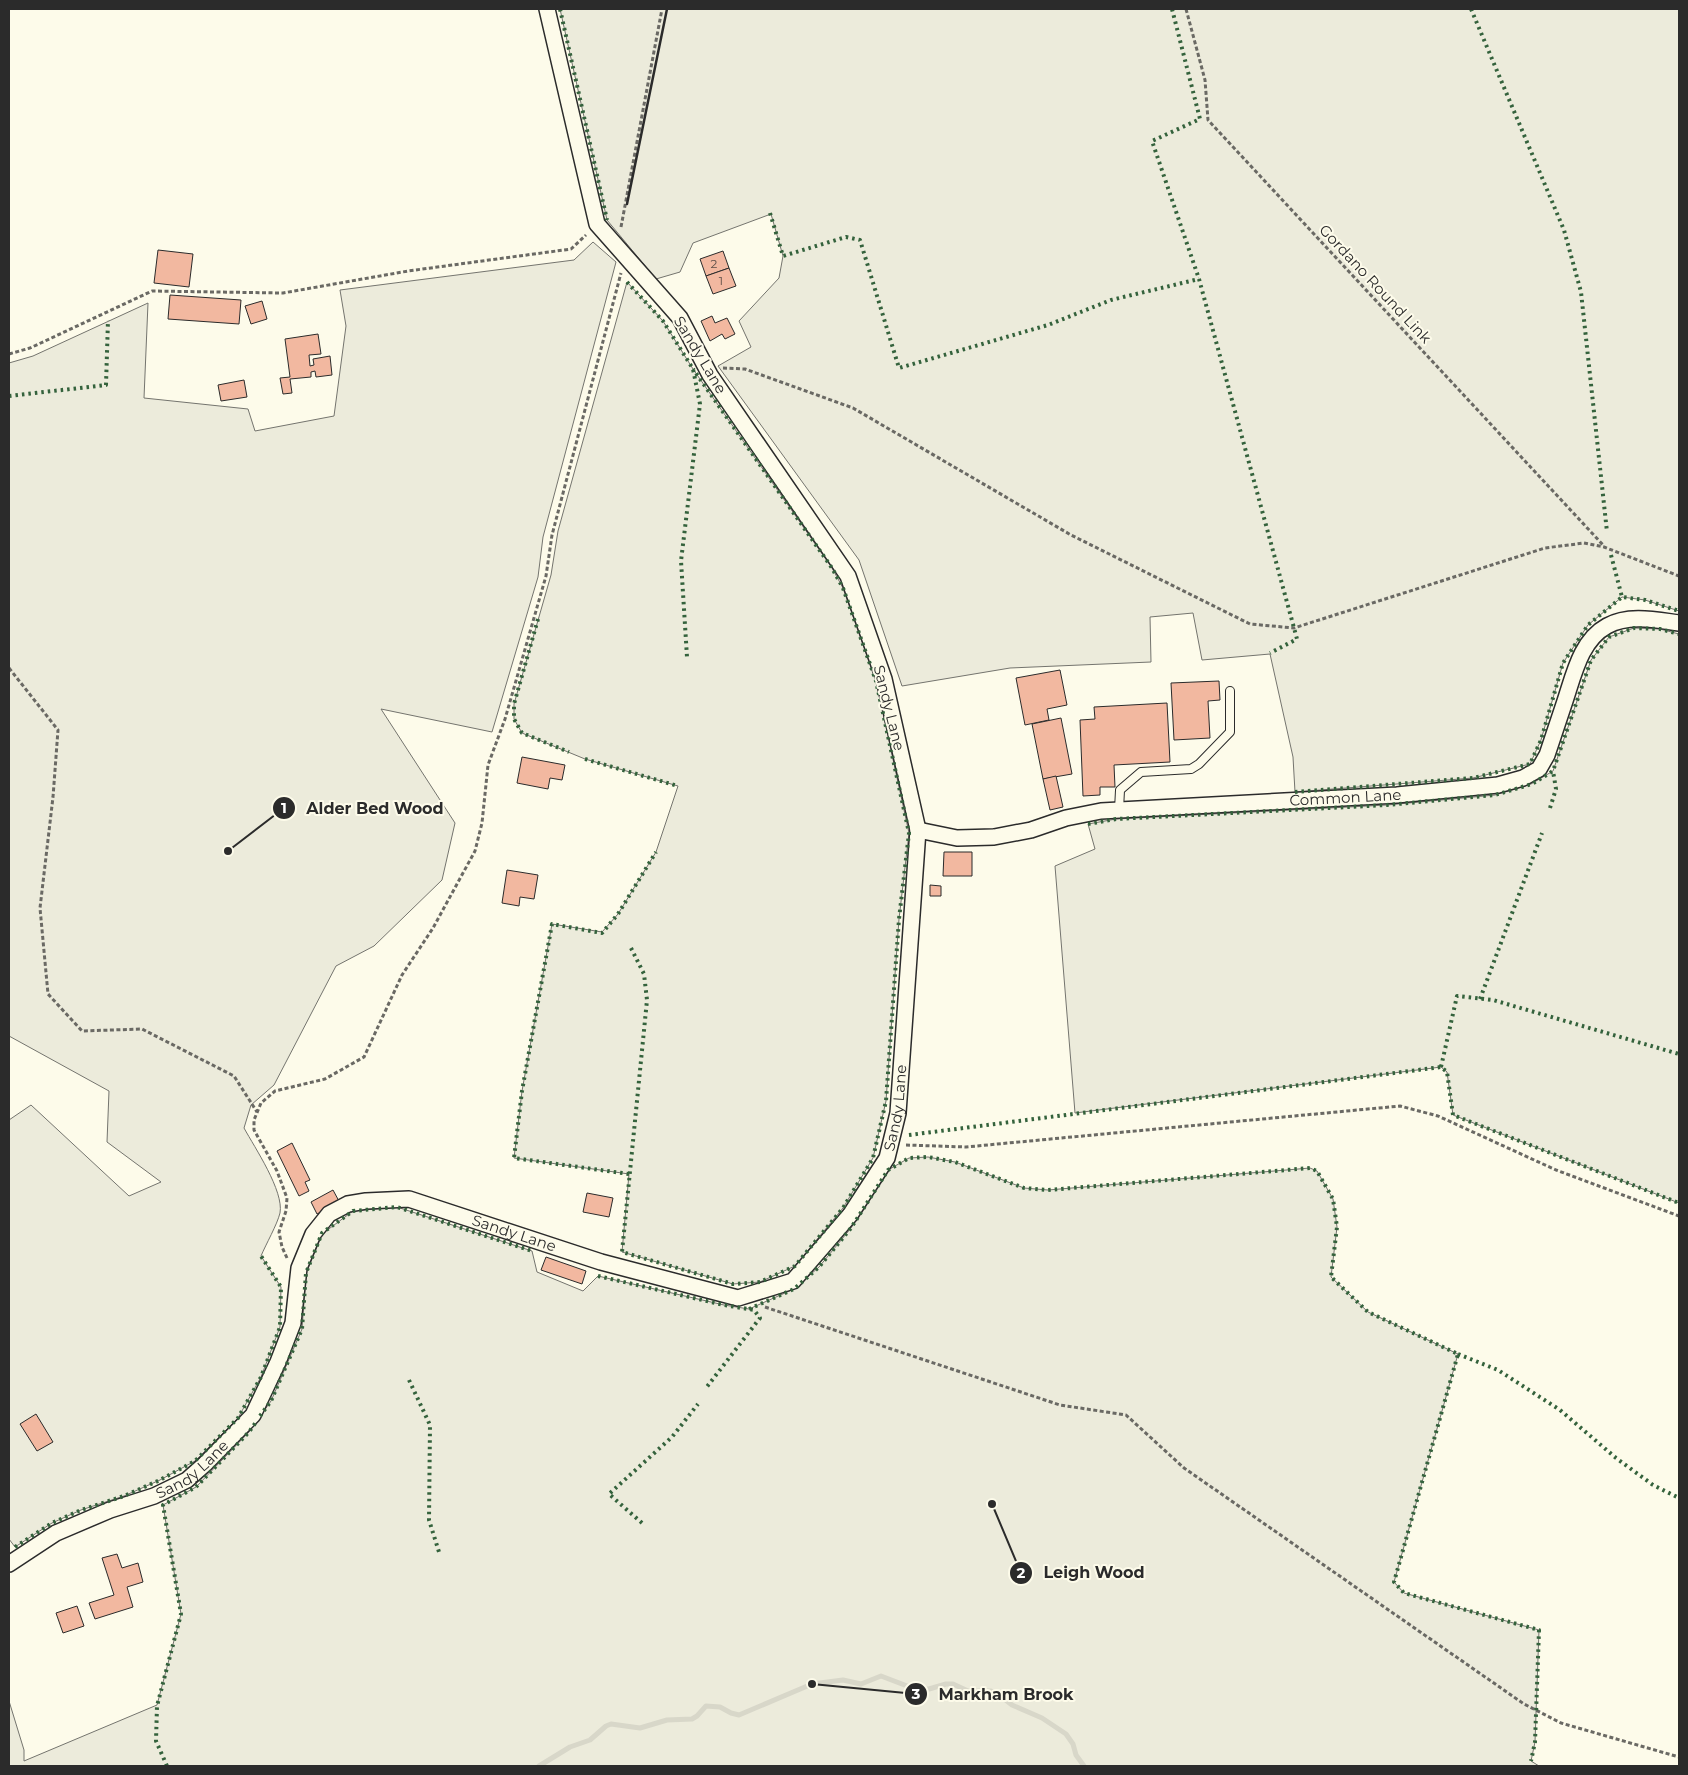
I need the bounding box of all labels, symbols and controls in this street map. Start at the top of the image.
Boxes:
street label: Gordano Round Link [1315,220,1435,347]
house number: 2 [711,256,718,271]
house number: 1 [719,273,723,288]
street label: Sandy Lane [670,312,731,397]
street label: Sandy Lane [870,663,909,753]
street label: Common Lane [1289,785,1402,810]
callout: Alder Bed Wood [271,793,454,824]
text: 1 [281,798,287,817]
text: Alder Bed Wood [305,799,444,818]
street label: Sandy Lane [879,1064,910,1153]
street label: Sandy Lane [470,1210,559,1256]
street label: Sandy Lane [152,1436,232,1503]
callout: Leigh Wood [1008,1557,1155,1588]
text: 2 [1017,1563,1026,1582]
text: Leigh Wood [1043,1563,1145,1582]
callout: Markham Brook [903,1679,1083,1710]
text: 3 [911,1684,921,1703]
text: Markham Brook [938,1685,1074,1704]

